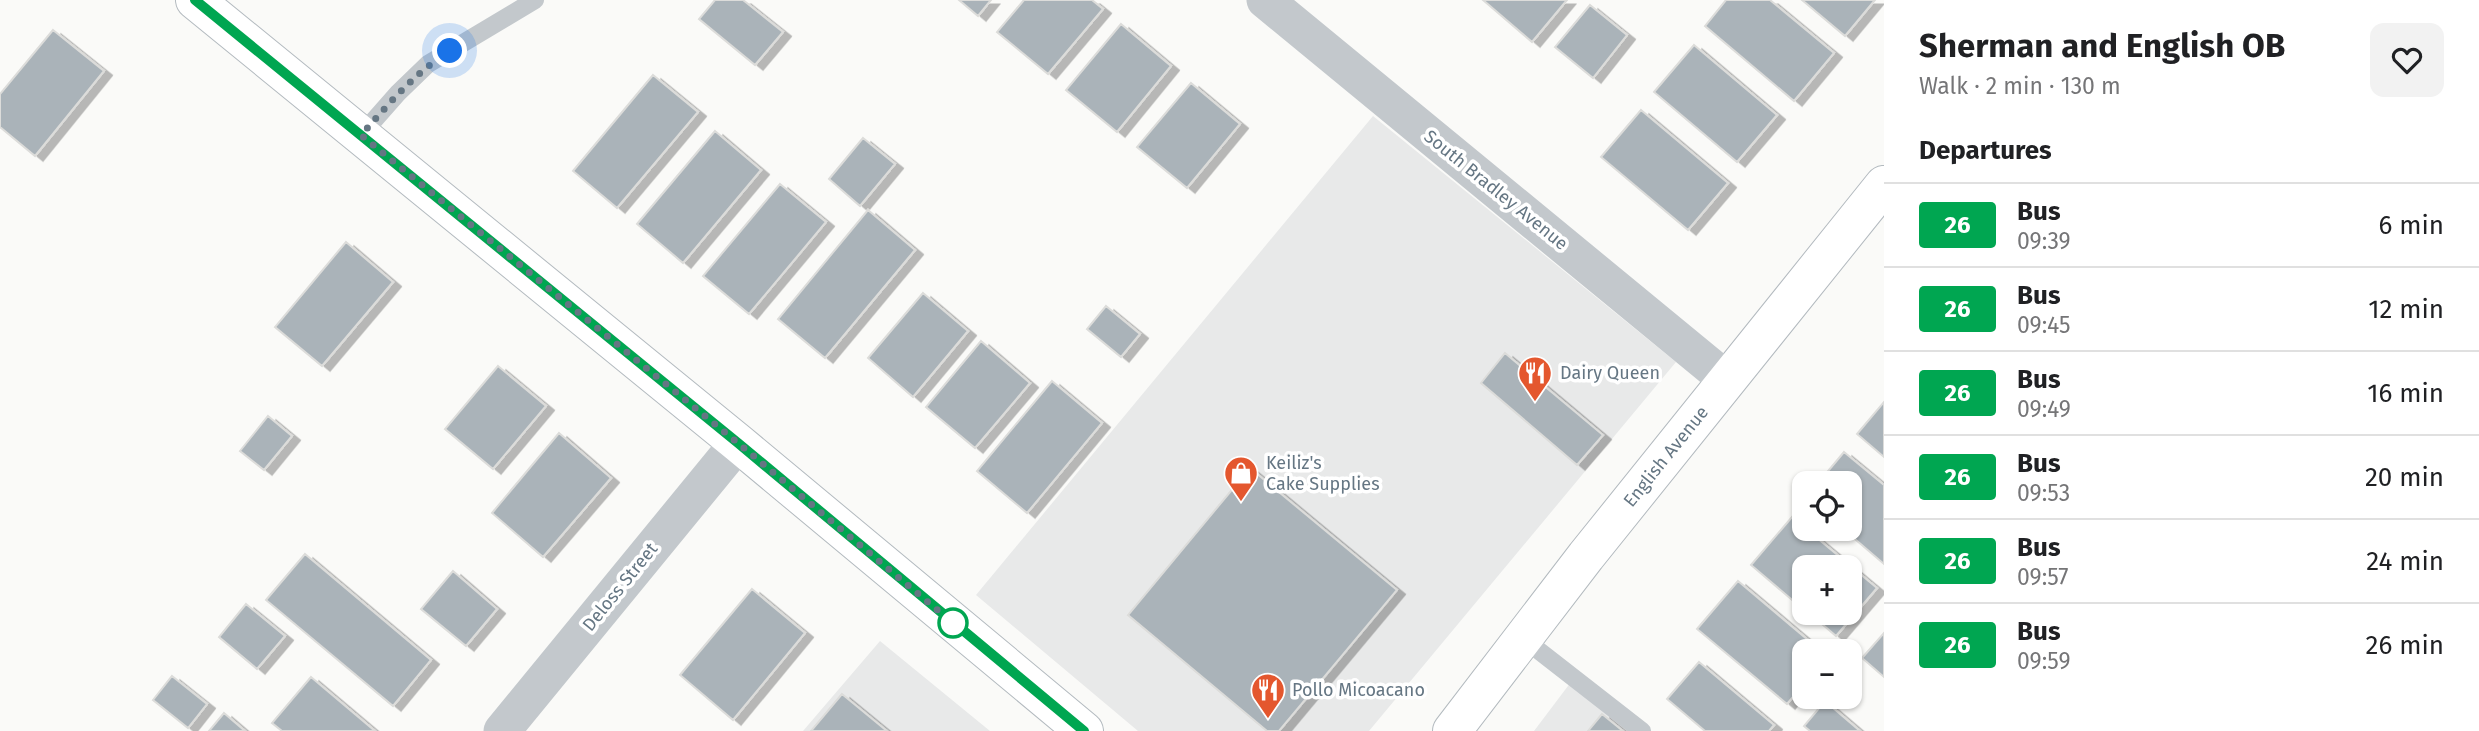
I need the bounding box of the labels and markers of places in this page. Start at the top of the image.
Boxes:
restaurant icon: Dairy Queen [1516,354,1554,403]
place label: Dairy Queen [1560,362,1660,384]
place label: Keiliz's Cake Supplies [1266,452,1380,495]
shop icon: Keiliz's Cake Supplies [1222,454,1260,503]
unlabelled marker [938,608,968,638]
restaurant icon: Pollo Micoacano [1249,671,1287,720]
place label: Pollo Micoacano [1292,679,1425,701]

